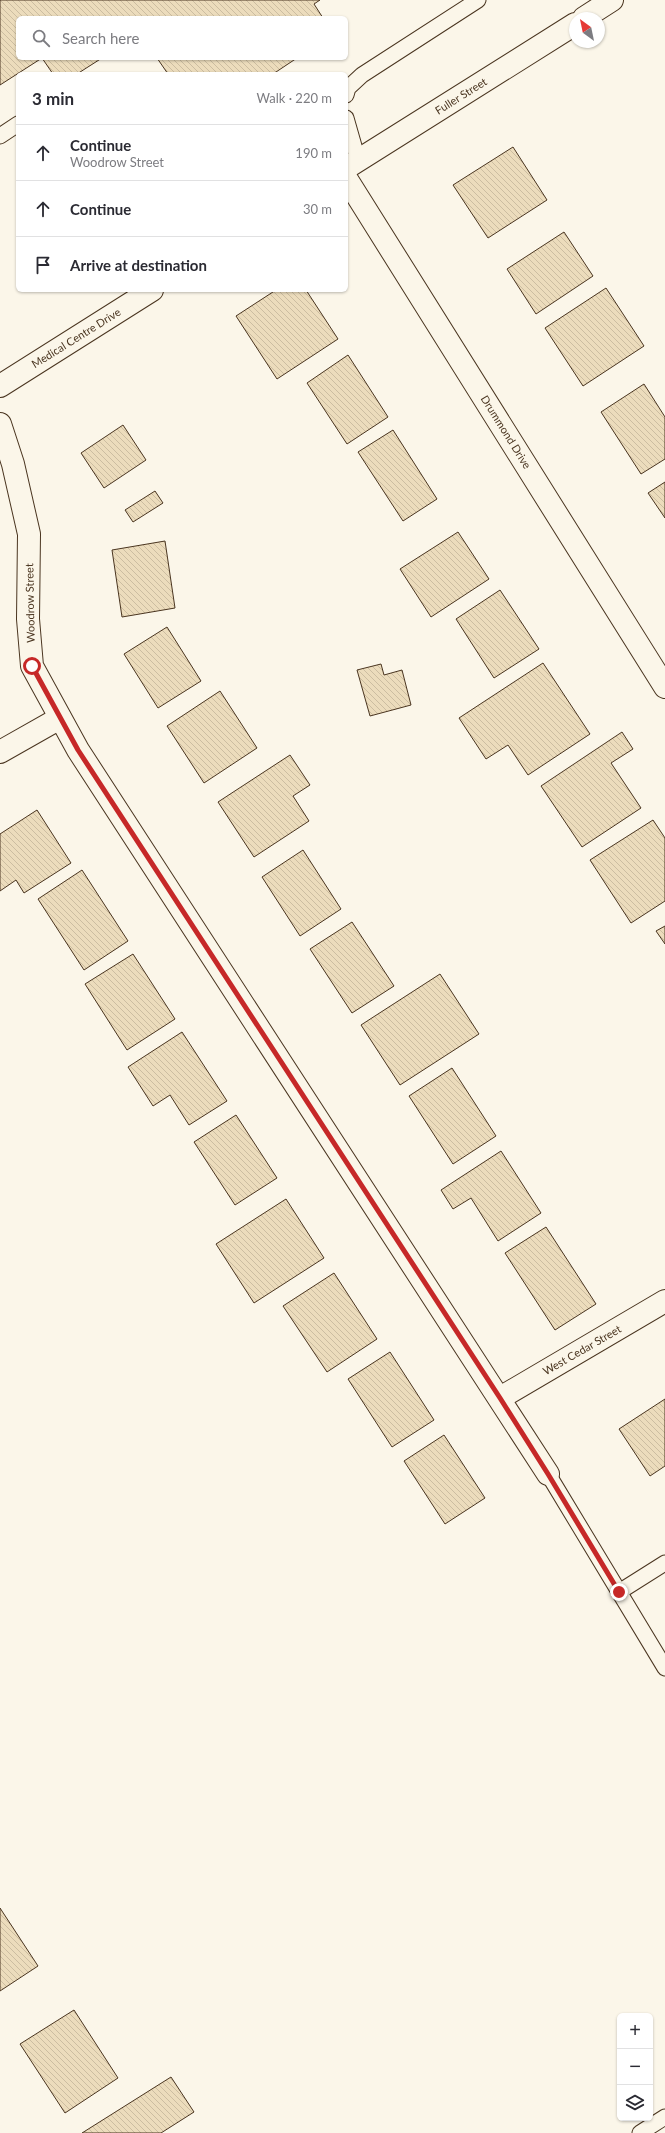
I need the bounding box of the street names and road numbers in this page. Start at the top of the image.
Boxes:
street label: Fuller Street [432,75,489,117]
street label: Medical Centre Drive [29,305,123,370]
street label: Drummond Drive [479,393,534,471]
street label: Woodrow Street [22,563,37,643]
street label: West Cedar Street [540,1322,623,1377]

